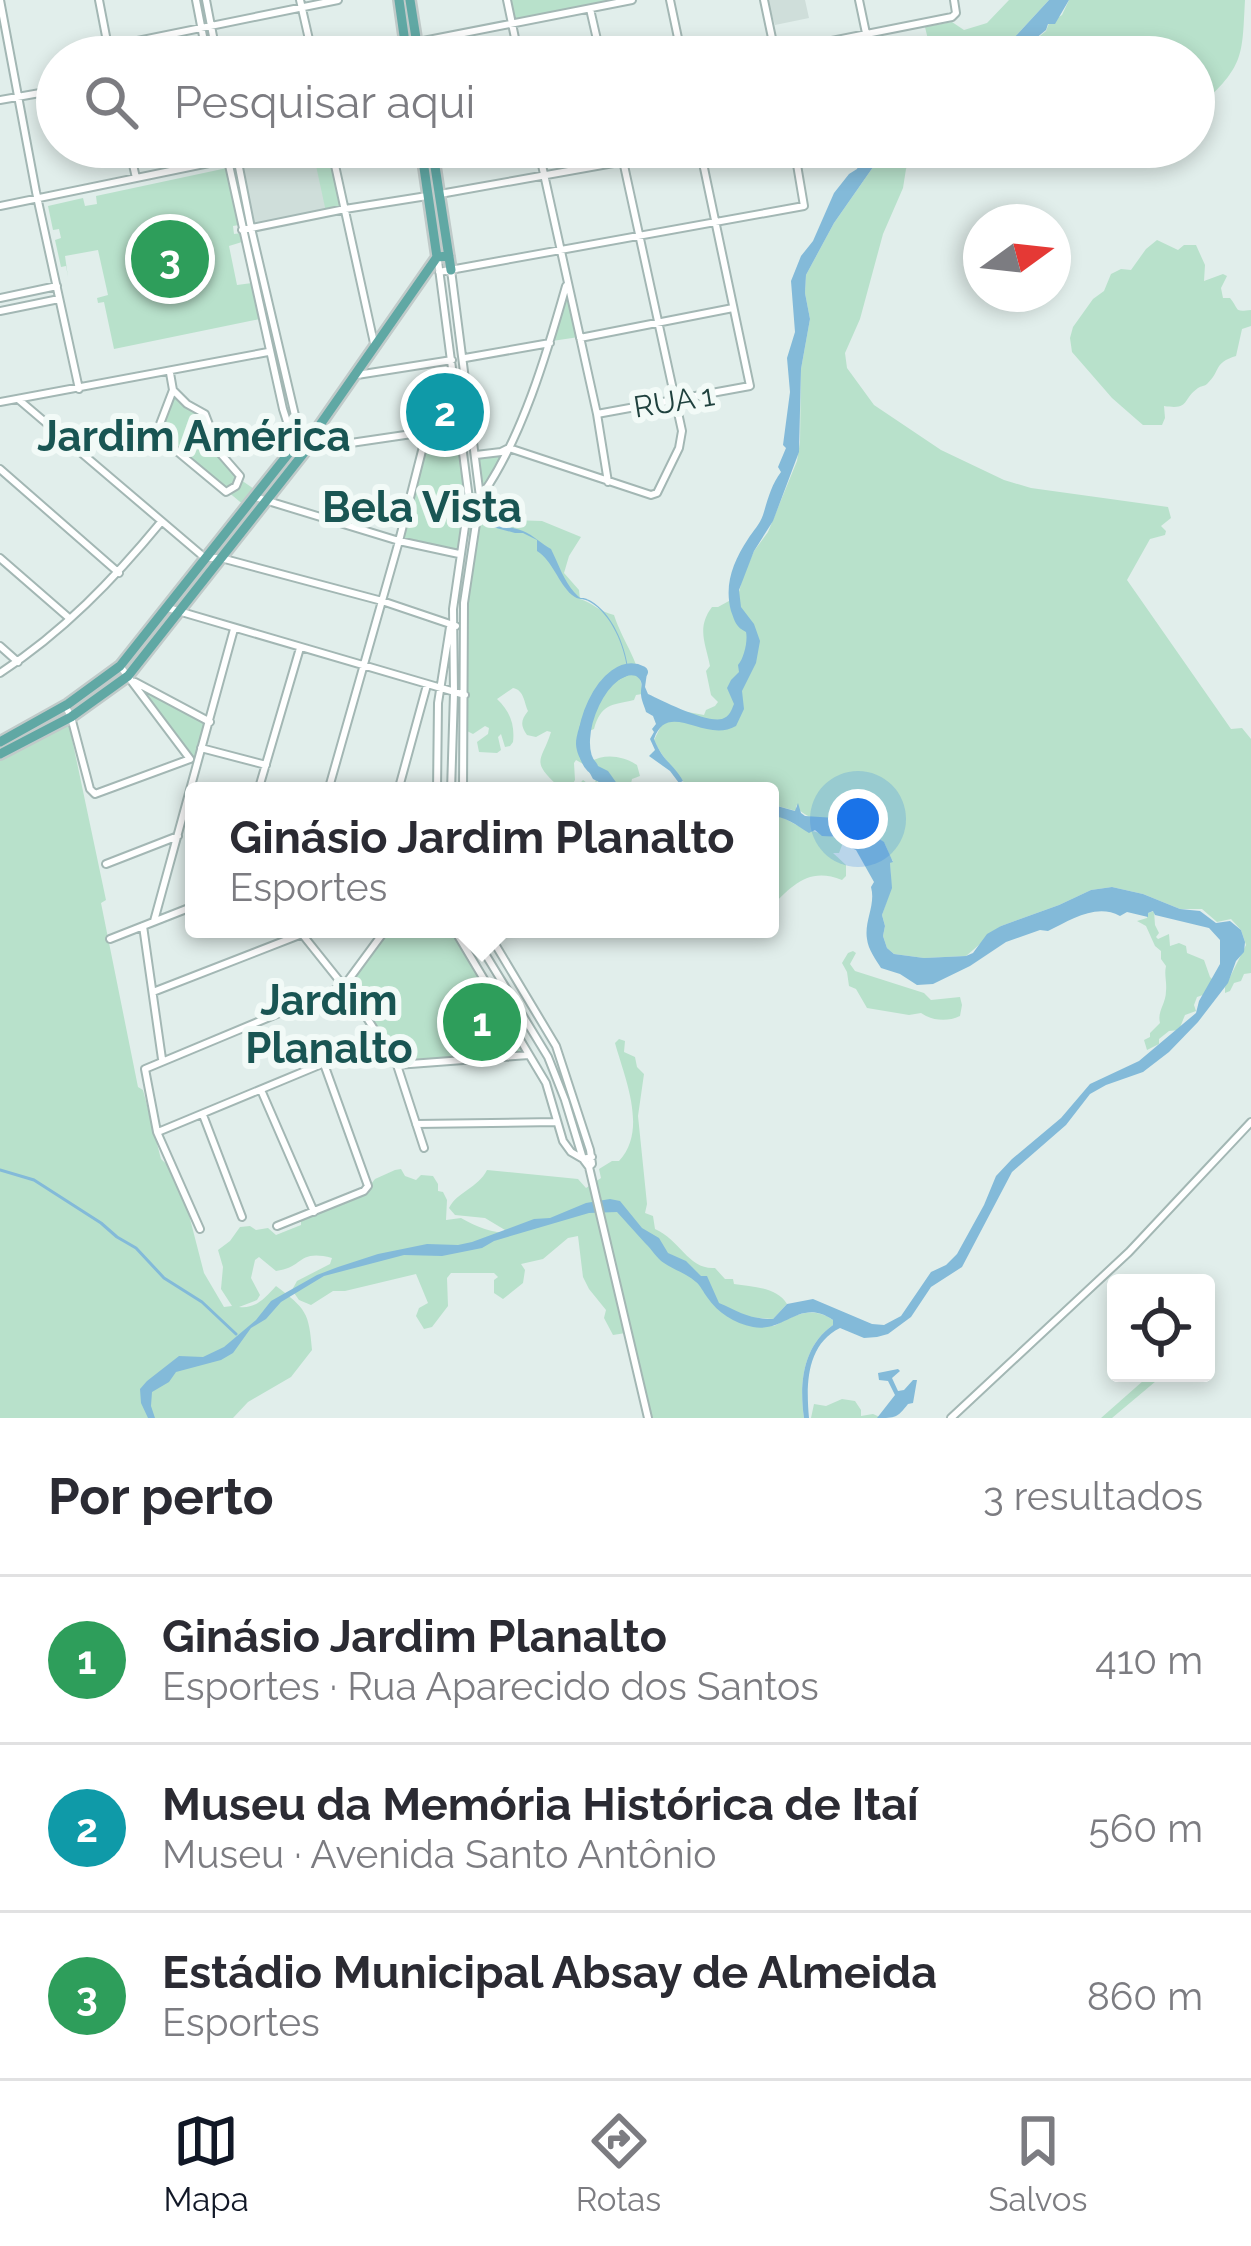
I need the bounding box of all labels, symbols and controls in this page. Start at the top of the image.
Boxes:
search box [36,36,1215,168]
icon: search [78,69,144,135]
text: Pesquisar aqui [174,76,475,129]
north arrow [963,204,1071,312]
pin: 3 [131,214,209,304]
pin: 2 [406,367,484,457]
street label: RUA 1 [631,377,717,425]
district label: Jardim América [37,412,351,461]
district label: Bela Vista [322,483,522,532]
popup [185,782,779,938]
your location [828,789,888,849]
text: Ginásio Jardim Planalto [230,811,734,864]
text: Esportes [230,864,387,910]
district label: Jardim Planalto [245,976,413,1073]
pin: 1 [443,977,521,1067]
map controls [1107,1274,1215,1382]
button: locate [1107,1274,1215,1382]
text: Por perto [48,1466,274,1526]
text: 3 resultados [983,1473,1203,1519]
text: Ginásio Jardim Planalto [162,1610,667,1663]
text: 1 [77,1637,97,1683]
text: 410 m [1095,1637,1203,1683]
text: Esportes · Rua Aparecido dos Santos [162,1663,819,1709]
text: Museu da Memória Histórica de Itaí [162,1778,919,1831]
text: 2 [76,1805,98,1851]
text: 560 m [1089,1805,1203,1851]
text: Museu · Avenida Santo Antônio [162,1831,716,1877]
text: Estádio Municipal Absay de Almeida [162,1946,937,1999]
text: 3 [76,1973,98,2019]
text: 860 m [1087,1973,1203,2019]
text: Esportes [162,1999,320,2045]
tab: Mapa [164,2108,249,2219]
tab: Rotas [576,2108,661,2219]
tab: Salvos [988,2108,1087,2219]

